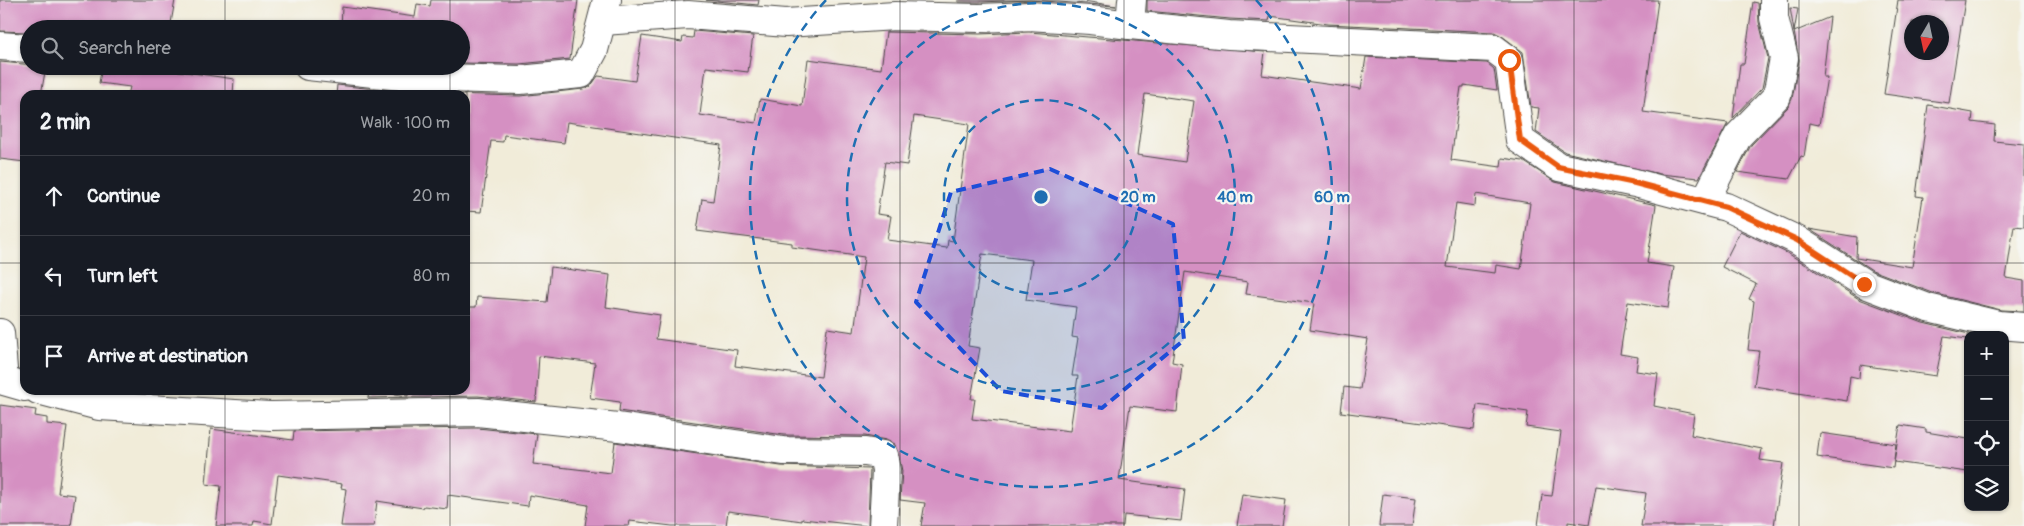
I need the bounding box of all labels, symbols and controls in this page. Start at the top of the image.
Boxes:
north arrow [1904,15,1949,60]
search box [20,20,470,75]
icon: search [38,34,66,62]
text: Search here [78,36,171,60]
route start [1498,49,1521,72]
text: 2 min [40,109,90,136]
text: Walk · 100 m [361,113,450,133]
icon: ahead [40,182,68,210]
text: Continue [87,184,160,208]
text: 20 m [412,186,450,206]
centre of rings [1032,188,1050,206]
text: 20 m [1120,188,1156,207]
text: 40 m [1217,188,1253,207]
text: 60 m [1314,188,1350,207]
icon: left [40,262,68,290]
text: Turn left [87,264,157,288]
text: 80 m [413,266,450,286]
route end [1853,273,1876,296]
map controls [1964,331,2009,511]
button: + [1964,331,2009,376]
icon: arrive [40,342,68,370]
text: Arrive at destination [87,344,248,368]
button: − [1964,376,2009,421]
button: locate [1964,421,2009,466]
button: layers [1964,466,2009,511]

